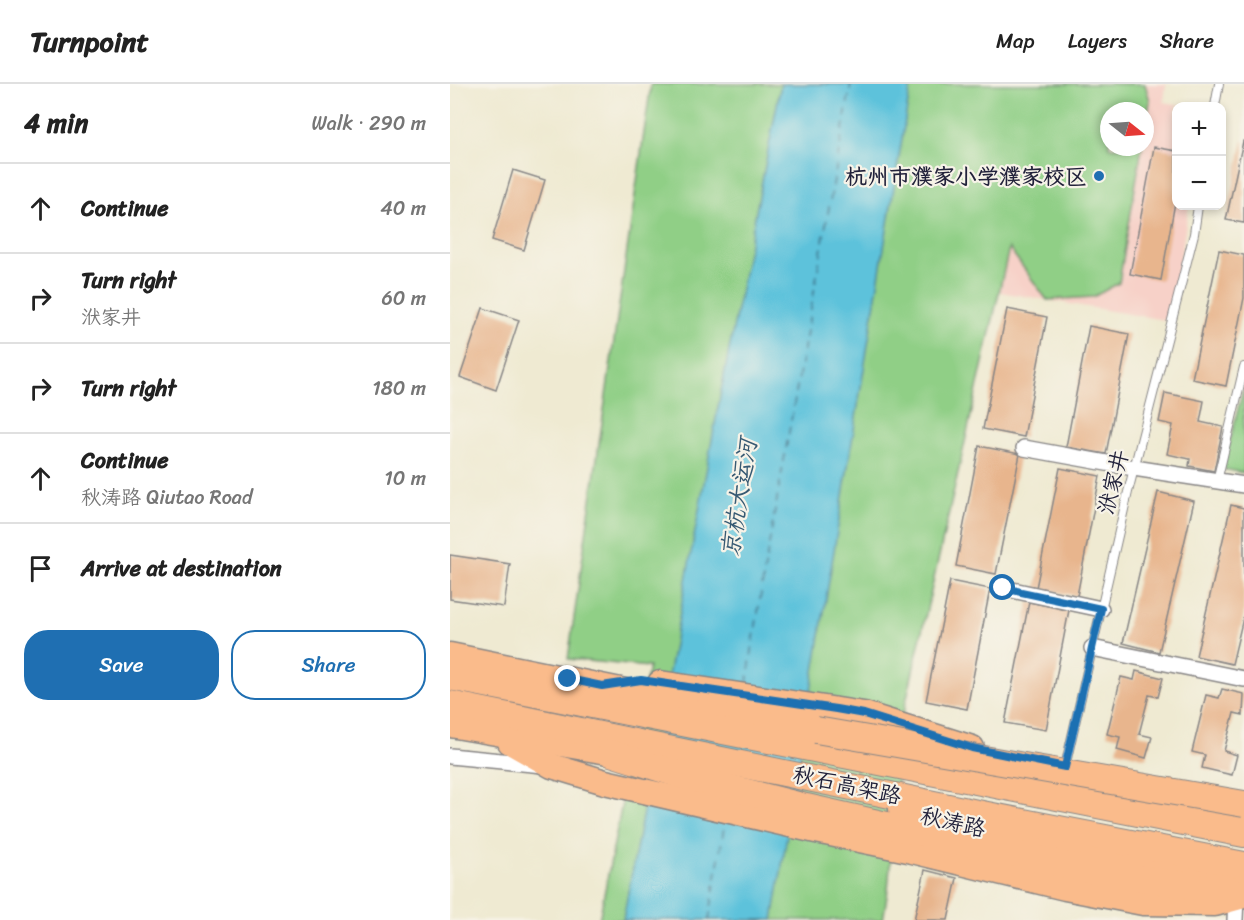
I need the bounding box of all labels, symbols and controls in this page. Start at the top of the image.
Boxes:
text: Turnpoint [30,17,149,66]
text: Map [996,22,1035,60]
text: Layers [1068,22,1127,60]
text: Share [1160,22,1214,60]
text: 4 min [24,100,88,146]
north arrow [1100,102,1154,156]
map controls [1172,102,1226,210]
button: + [1172,102,1226,156]
text: Walk · 290 m [311,106,426,141]
button: − [1172,156,1226,210]
place label: 杭州市濮家小学濮家校区 [845,157,1087,196]
marker: 杭州市濮家小学濮家校区 [1092,169,1106,183]
text: Continue [81,189,169,228]
text: 40 m [380,191,426,226]
icon: ahead [24,192,57,225]
text: Turn right [81,261,176,300]
text: 60 m [381,281,426,316]
icon: right [24,282,57,315]
text: 洑家井 [81,300,141,335]
text: Turn right [81,369,176,408]
text: 180 m [372,371,426,406]
icon: right [24,372,57,405]
water label: 京杭大运河 [709,432,770,561]
text: Continue [81,441,169,480]
street label: 洑家井 [1086,445,1140,519]
text: 10 m [384,461,426,496]
icon: ahead [24,462,57,495]
text: 秋涛路 Qiutao Road [81,480,252,515]
text: Arrive at destination [81,549,282,588]
icon: arrive [24,552,57,585]
route start [989,574,1015,600]
button: Save [24,630,219,700]
button: Share [231,630,426,700]
route end [554,665,580,691]
street label: 秋石高架路 [789,754,905,816]
street label: 秋涛路 [916,796,990,848]

